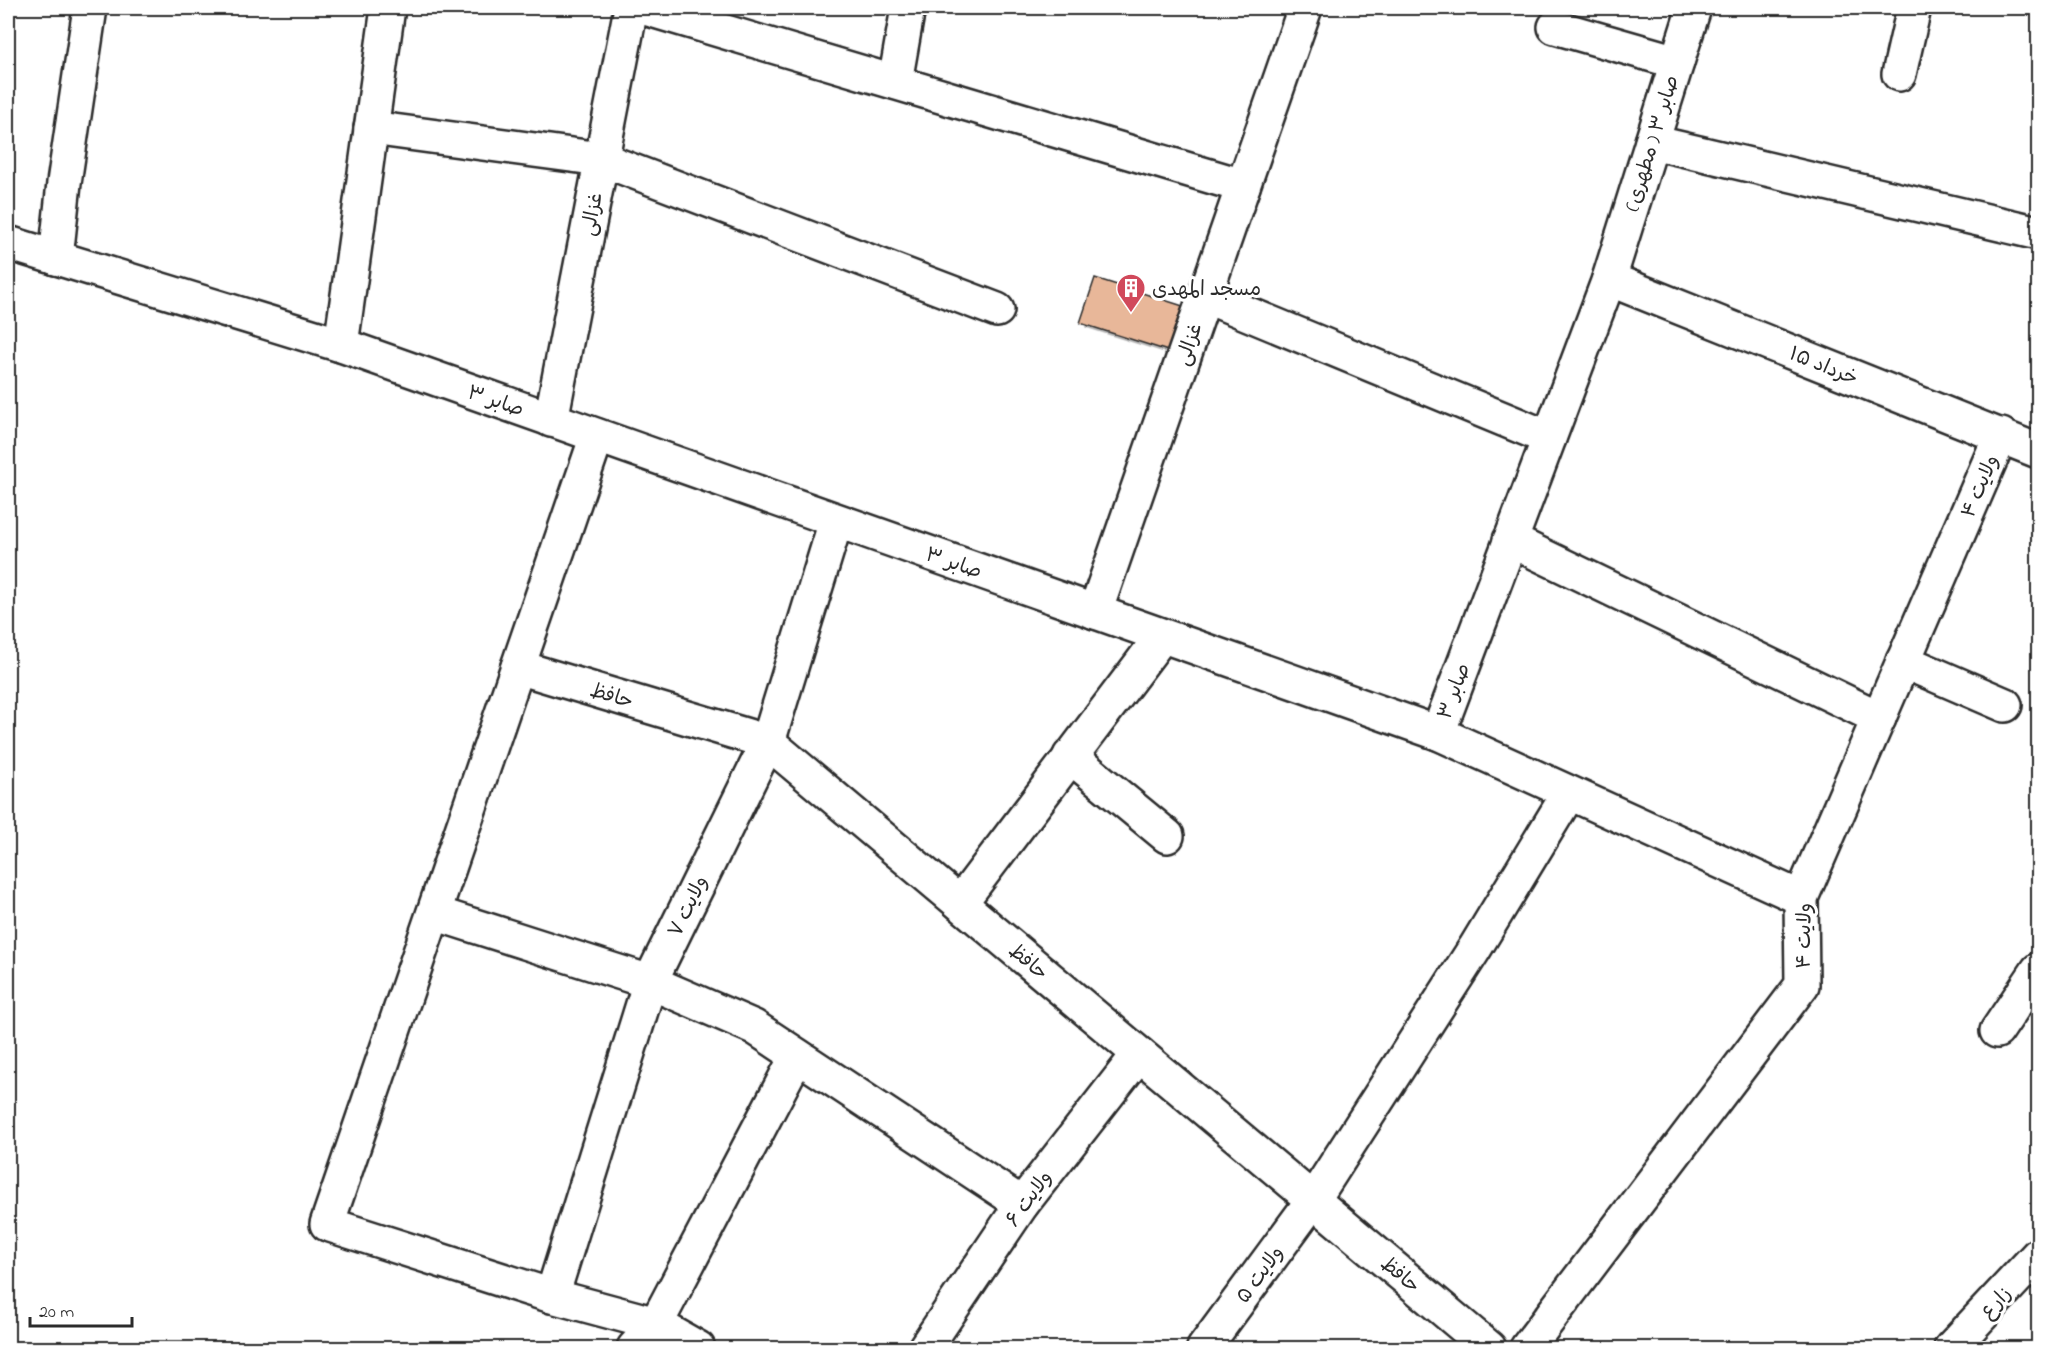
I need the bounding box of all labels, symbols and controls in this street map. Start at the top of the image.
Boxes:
street label: صابر ۳ ( مطهری) [1619,72,1688,215]
street label: غزالی [575,190,612,239]
building icon: مسجد المهدی [1115,272,1147,314]
place label: مسجد المهدی [1152,276,1261,305]
street label: غزالی [1170,320,1211,370]
street label: ۱۵ خرداد [1784,340,1862,394]
street label: صابر ۳ [463,379,527,426]
street label: ولایت ۴ [1955,451,2008,523]
street label: صابر ۳ [921,541,985,588]
street label: صابر ۳ [1431,660,1479,724]
street label: حافظ [586,677,637,718]
street label: ولایت ۷ [662,871,717,943]
street label: ولایت ۴ [1790,903,1821,969]
street label: حافظ [1001,938,1054,988]
street label: ولایت ۶ [1000,1165,1060,1234]
street label: ولایت ۵ [1230,1241,1292,1310]
street label: حافظ [1373,1251,1426,1301]
street label: زارع [1974,1281,2019,1326]
scale bar [30,1290,132,1328]
text: 20 m [39,1300,74,1326]

